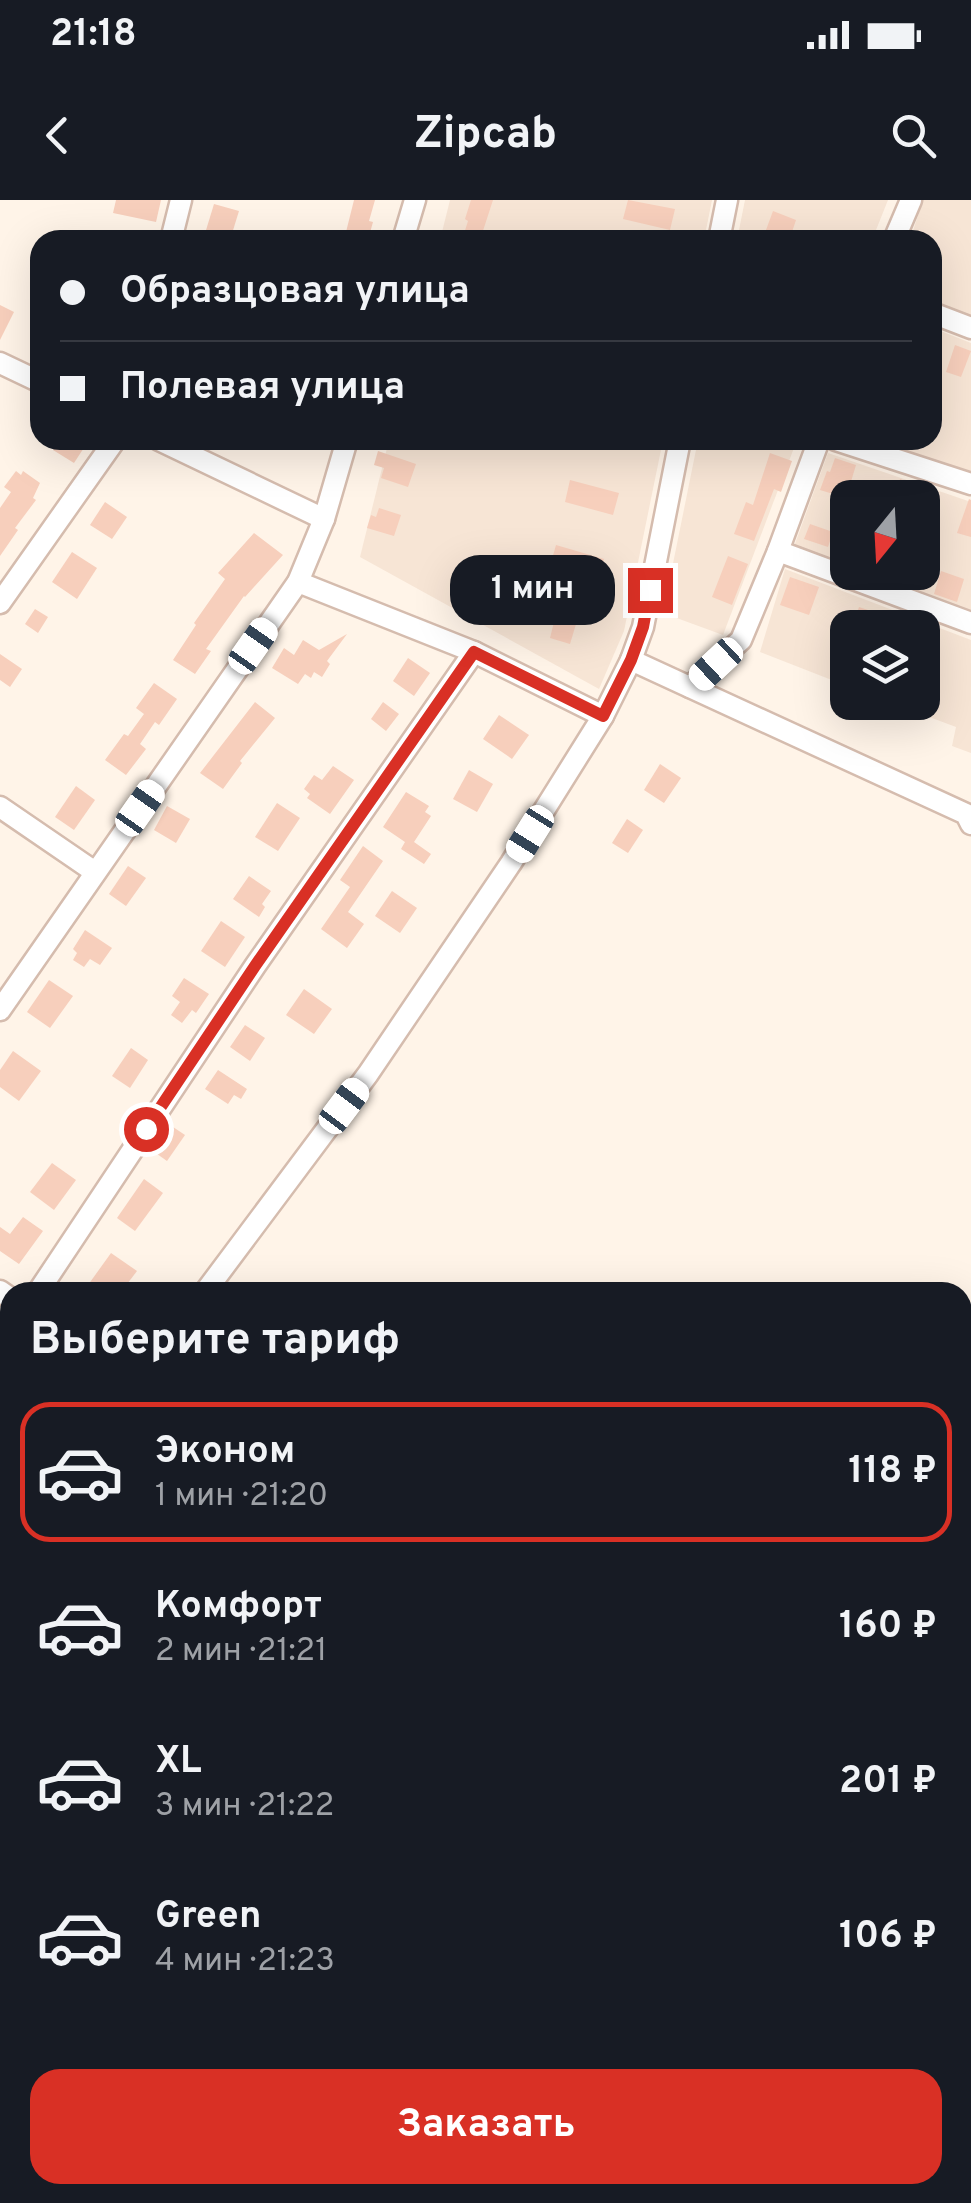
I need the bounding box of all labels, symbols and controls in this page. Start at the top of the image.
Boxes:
text: 21:18 [50,11,137,60]
text: Zipcab [414,107,557,164]
icon: back [30,108,85,163]
icon: search [886,108,941,163]
text: Образцовая улица [120,268,470,317]
text: Полевая улица [120,364,405,413]
north arrow [830,480,940,590]
map controls [830,480,940,720]
callout: 1 мин [450,555,615,625]
route end [628,568,673,613]
text: 1 мин [491,570,574,610]
button: layers [830,610,940,720]
car [224,613,282,679]
car [684,633,748,695]
car [111,775,169,841]
car [501,801,559,867]
car [314,1073,374,1139]
route start [124,1107,169,1152]
text: Выберите тариф [30,1313,400,1370]
icon: car [35,1427,125,1517]
text: Эконом [155,1428,295,1477]
text: 118 ₽ [848,1448,937,1497]
text: 1 мин · 21:20 [155,1477,328,1517]
icon: car [35,1582,125,1672]
text: Комфорт [155,1583,322,1632]
text: 160 ₽ [839,1603,937,1652]
text: 2 мин · 21:21 [155,1632,327,1672]
icon: car [35,1737,125,1827]
text: XL [155,1738,202,1787]
text: 201 ₽ [839,1758,937,1807]
text: 3 мин · 21:22 [155,1787,334,1827]
icon: car [35,1892,125,1982]
text: Green [155,1893,261,1942]
text: 106 ₽ [839,1913,937,1962]
text: 4 мин · 21:23 [155,1942,335,1982]
button: Заказать [30,2069,942,2184]

